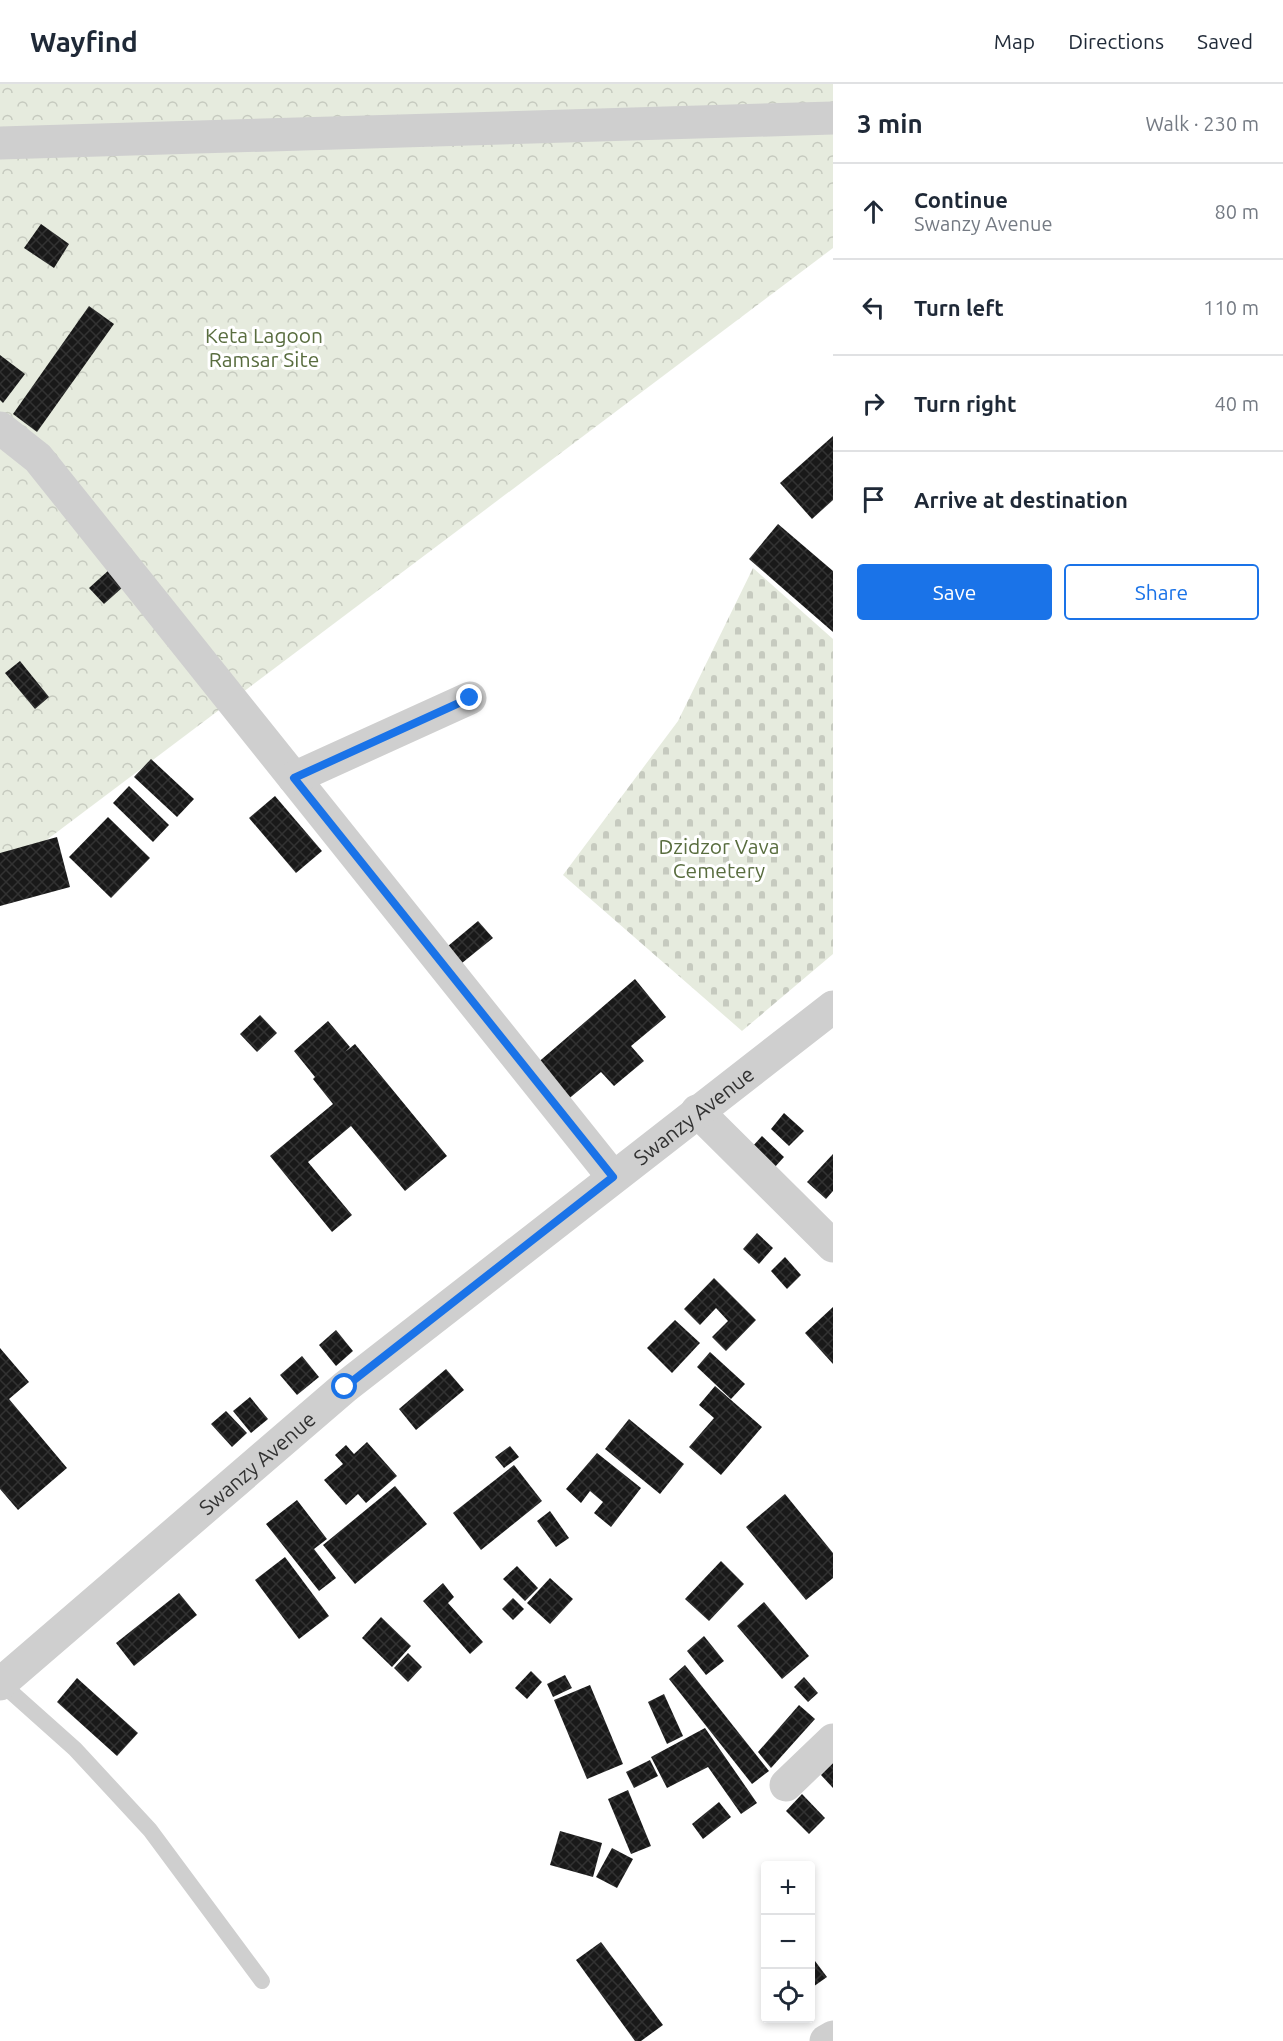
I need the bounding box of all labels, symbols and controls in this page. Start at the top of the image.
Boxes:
text: Wayfind [30,26,138,57]
text: Map [994,29,1035,53]
text: Directions [1068,29,1164,53]
text: Saved [1197,29,1253,53]
text: 3 min [857,109,923,138]
text: Walk · 230 m [1146,112,1259,135]
text: Continue [914,187,1008,212]
icon: ahead [857,195,890,228]
text: 80 m [1215,200,1259,223]
text: Swanzy Avenue [914,212,1053,235]
icon: left [857,291,890,324]
text: Turn left [914,295,1004,320]
text: 110 m [1203,296,1259,319]
park label: Keta Lagoon Ramsar Site [205,323,323,371]
icon: right [857,387,890,420]
text: Turn right [914,391,1016,416]
text: 40 m [1215,392,1259,415]
icon: arrive [857,483,890,516]
text: Arrive at destination [914,487,1128,512]
button: Save [857,564,1052,620]
button: Share [1064,564,1259,620]
route end [456,684,482,710]
park label: Dzidzor Vava Cemetery [658,834,780,882]
street label: Swanzy Avenue [629,1061,758,1170]
route start [331,1373,357,1399]
street label: Swanzy Avenue [194,1406,320,1519]
map controls [761,1861,815,2023]
button: + [761,1861,815,1915]
button: − [761,1915,815,1969]
button: locate [761,1969,815,2023]

